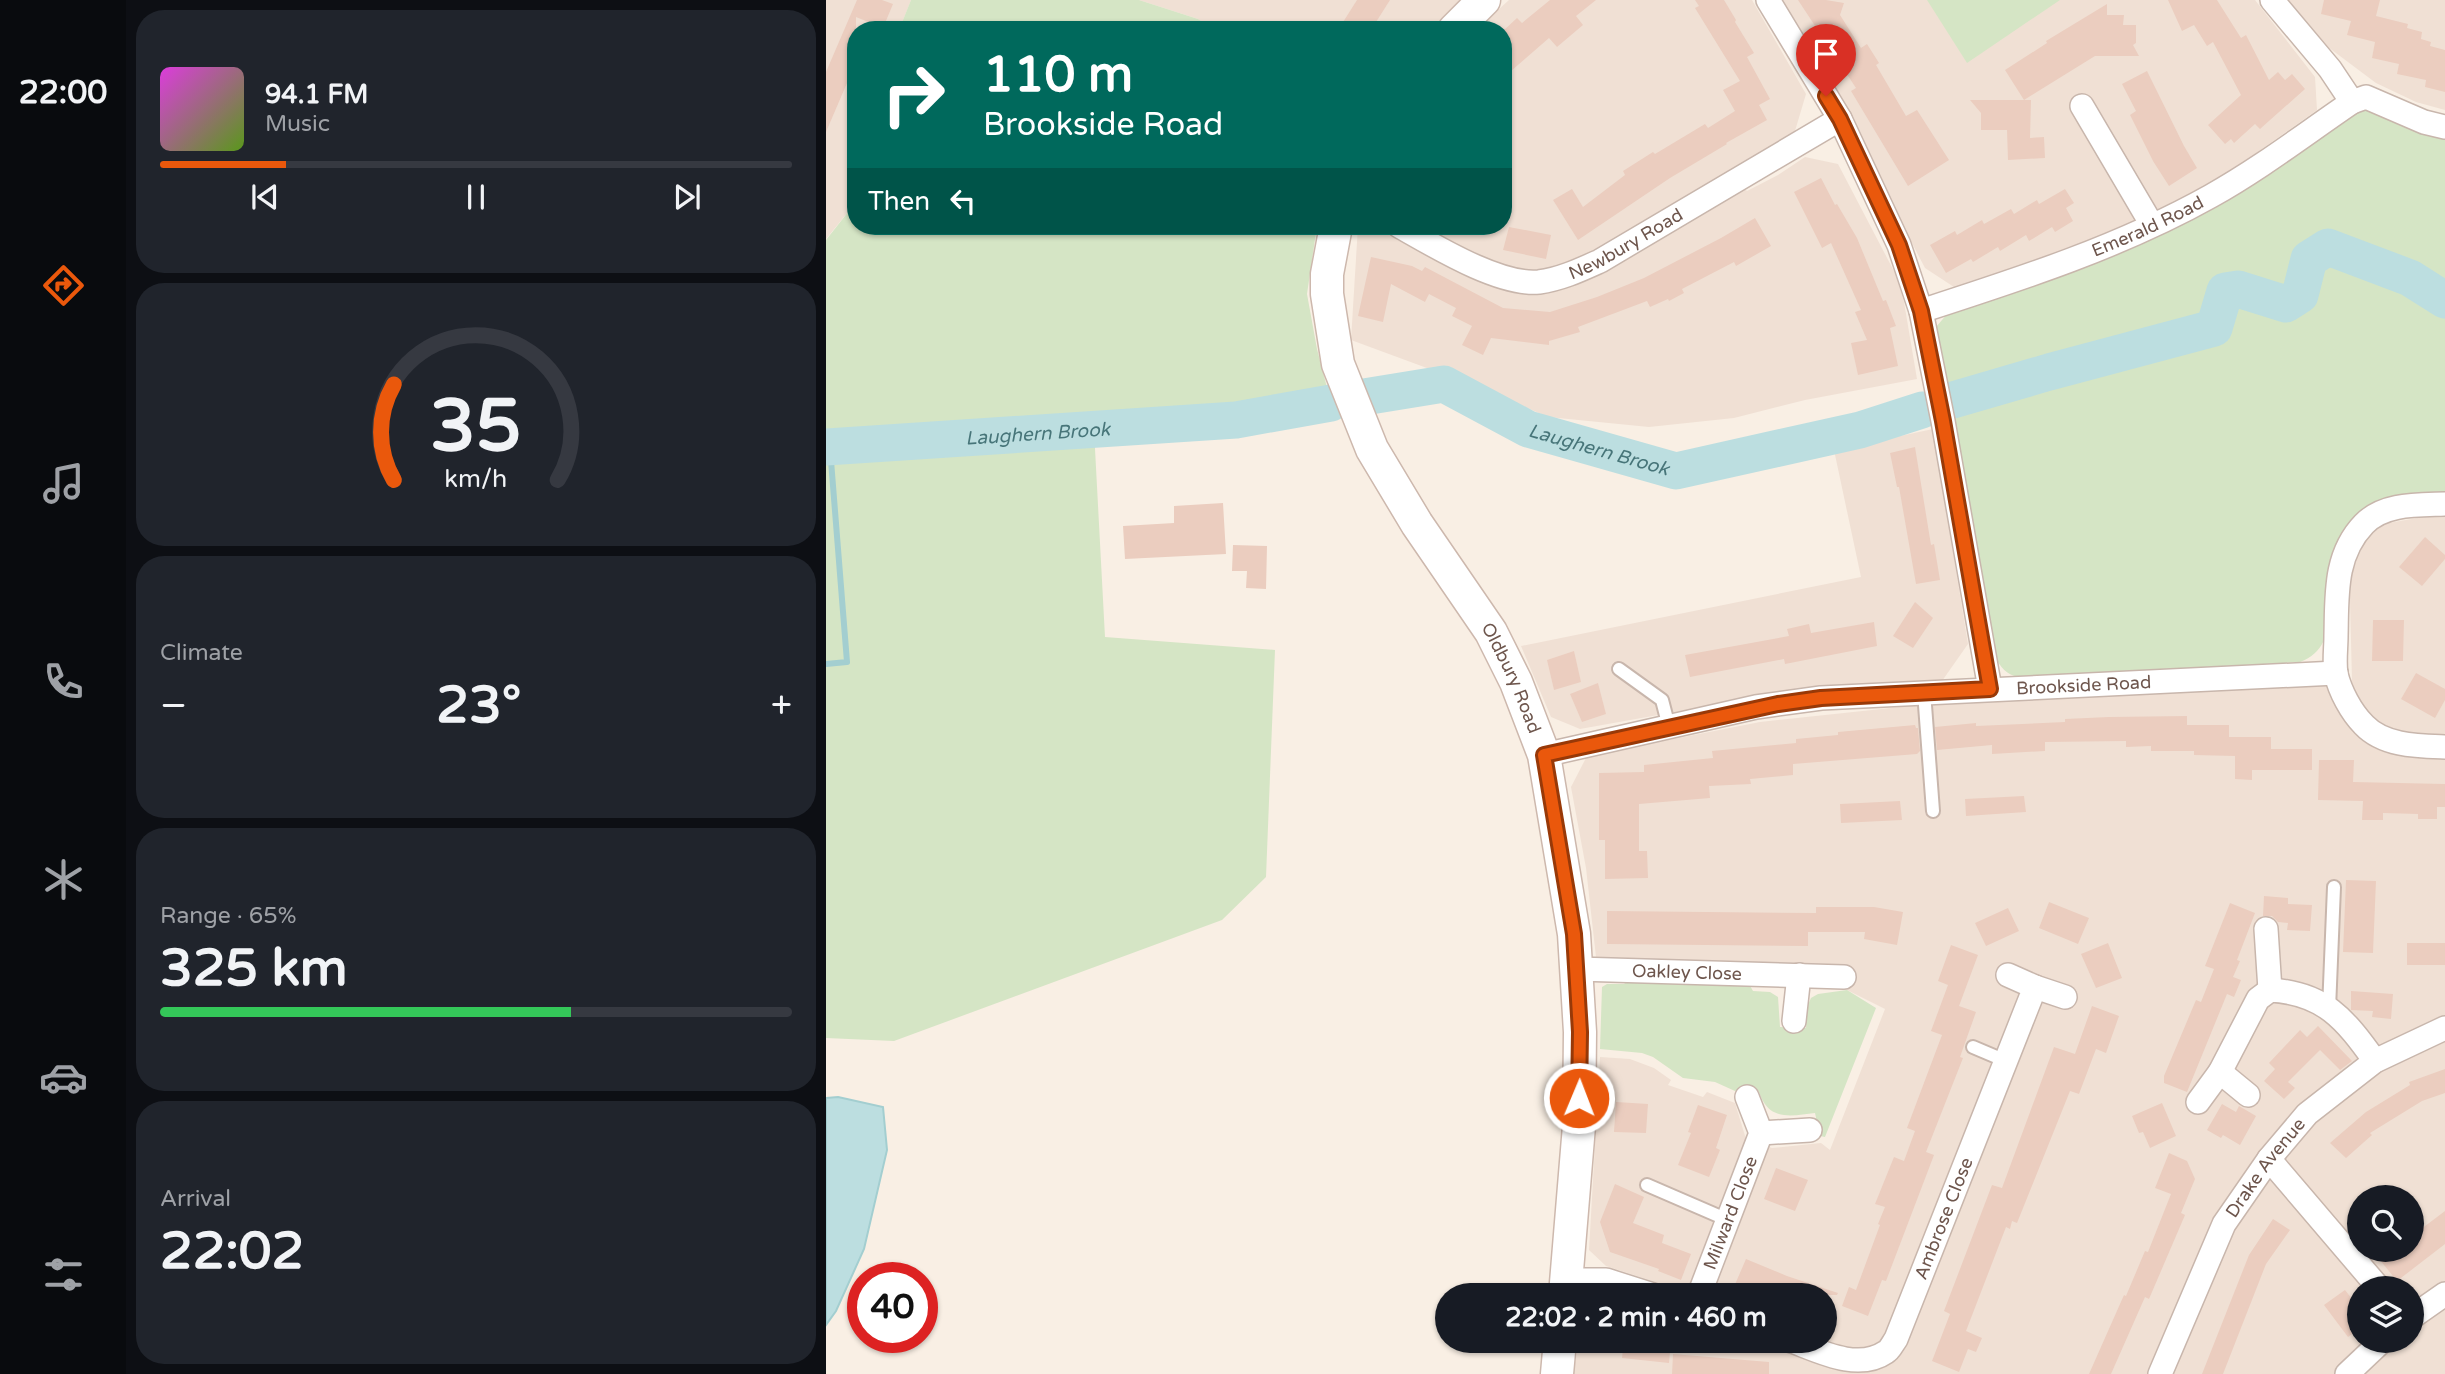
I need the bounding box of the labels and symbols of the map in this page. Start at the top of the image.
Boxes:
pin [1796,24,1856,96]
street label: Emerald Road [2088,191,2207,262]
street label: Newbury Road [1565,203,1687,284]
water label: Laughern Brook [965,418,1112,450]
water label: Laughern Brook [1526,420,1673,481]
street label: Oldbury Road [1477,618,1546,736]
street label: Brookside Road [2016,671,2152,700]
street label: Oakley Close [1632,960,1742,985]
position arrow [1542,1061,1616,1135]
street label: Drake Avenue [2221,1113,2310,1222]
street label: Milward Close [1699,1153,1762,1273]
street label: Ambrose Close [1910,1154,1978,1283]
speed limit sign: 40 [847,1262,938,1353]

